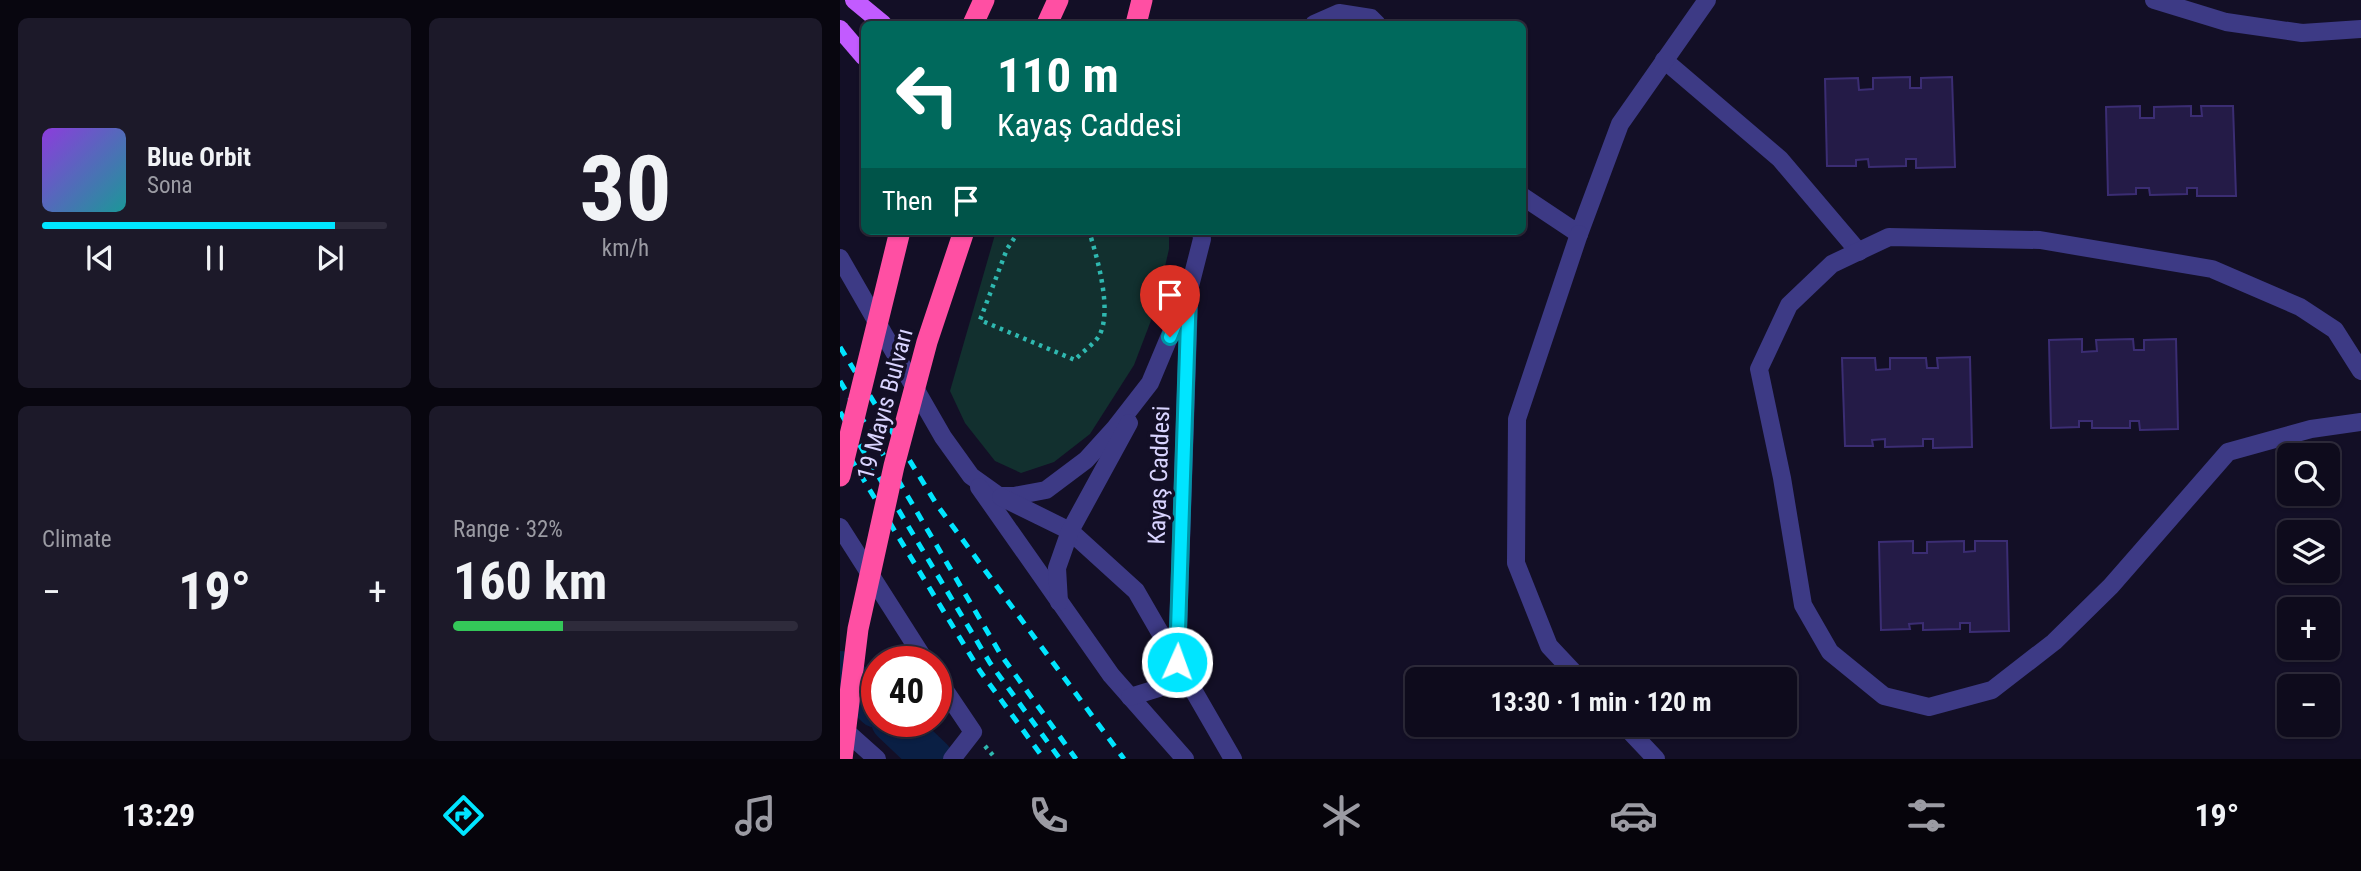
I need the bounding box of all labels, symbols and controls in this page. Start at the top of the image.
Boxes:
text: 110 m [997,47,1119,104]
icon: left [882,49,973,140]
text: Kayaş Caddesi [997,106,1182,144]
text: 30 [580,136,671,242]
text: Blue Orbit [147,142,251,172]
text: Sona [147,172,193,199]
icon: arrive [947,182,985,220]
text: Then [882,186,933,216]
text: km/h [602,235,649,262]
icon: previous [81,239,119,277]
icon: pause [196,239,234,277]
icon: next [311,239,349,277]
pin [1140,265,1200,337]
icon: arrive [1151,276,1189,314]
street label: 19 Mayıs Bulvarı [851,325,919,483]
street label: Kayaş Caddesi [1143,405,1175,545]
map controls [2277,443,2340,737]
button: search [2277,443,2340,506]
text: Range · 32% [453,516,563,543]
button: layers [2277,520,2340,583]
text: Climate [42,526,112,553]
text: 160 km [453,551,607,612]
text: 19° [178,561,251,622]
text: − [42,570,61,614]
text: + [368,570,387,614]
button: + [2277,597,2340,660]
position arrow [1140,625,1214,699]
speed limit sign: 40 [861,646,952,737]
button: − [2277,674,2340,737]
text: 13:30 · 1 min · 120 m [1491,687,1711,717]
icon: directions [439,791,488,840]
icon: music [731,791,780,840]
icon: phone [1024,791,1073,840]
icon: climate [1317,791,1366,840]
icon: car [1609,791,1658,840]
icon: filters [1902,791,1951,840]
text: 13:29 [122,796,195,834]
text: 19° [2194,796,2239,834]

